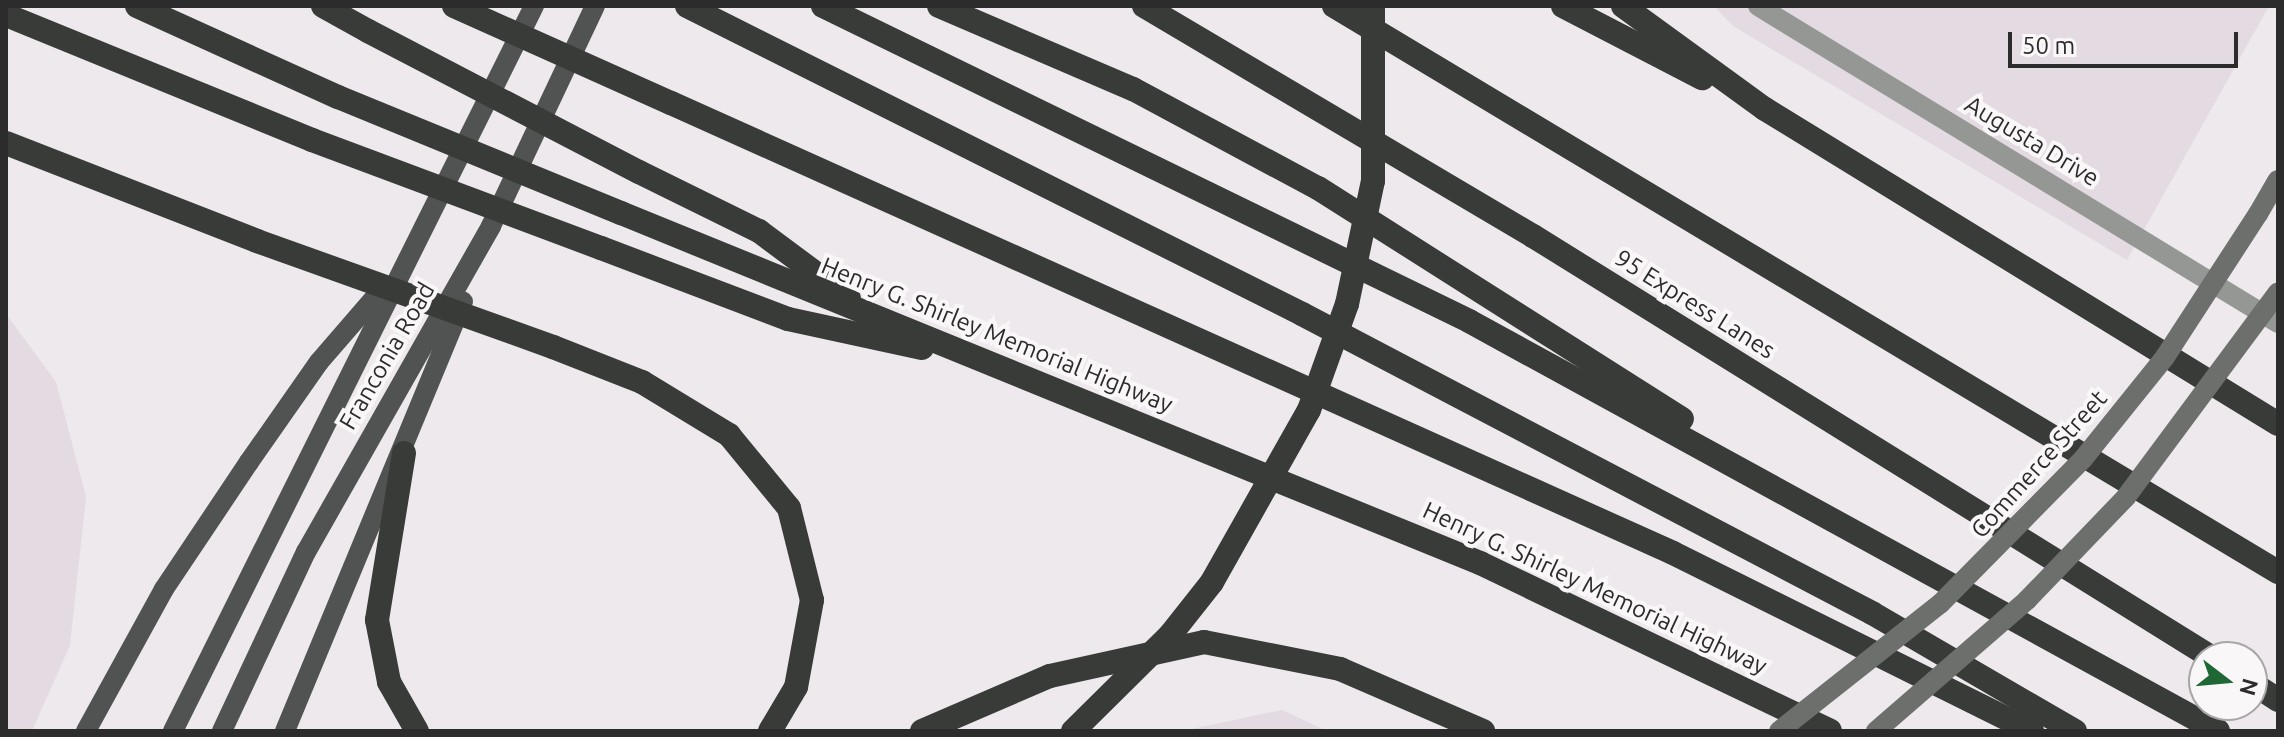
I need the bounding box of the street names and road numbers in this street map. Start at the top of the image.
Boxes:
street label: Augusta Drive [1960,90,2104,192]
street label: 95 Express Lanes [1610,243,1780,365]
street label: Henry G. Shirley Memorial Highway [817,251,1177,419]
street label: Franconia Road [333,277,441,435]
street label: Commerce Street [1965,384,2113,544]
street label: Henry G. Shirley Memorial Highway [1418,495,1772,681]

